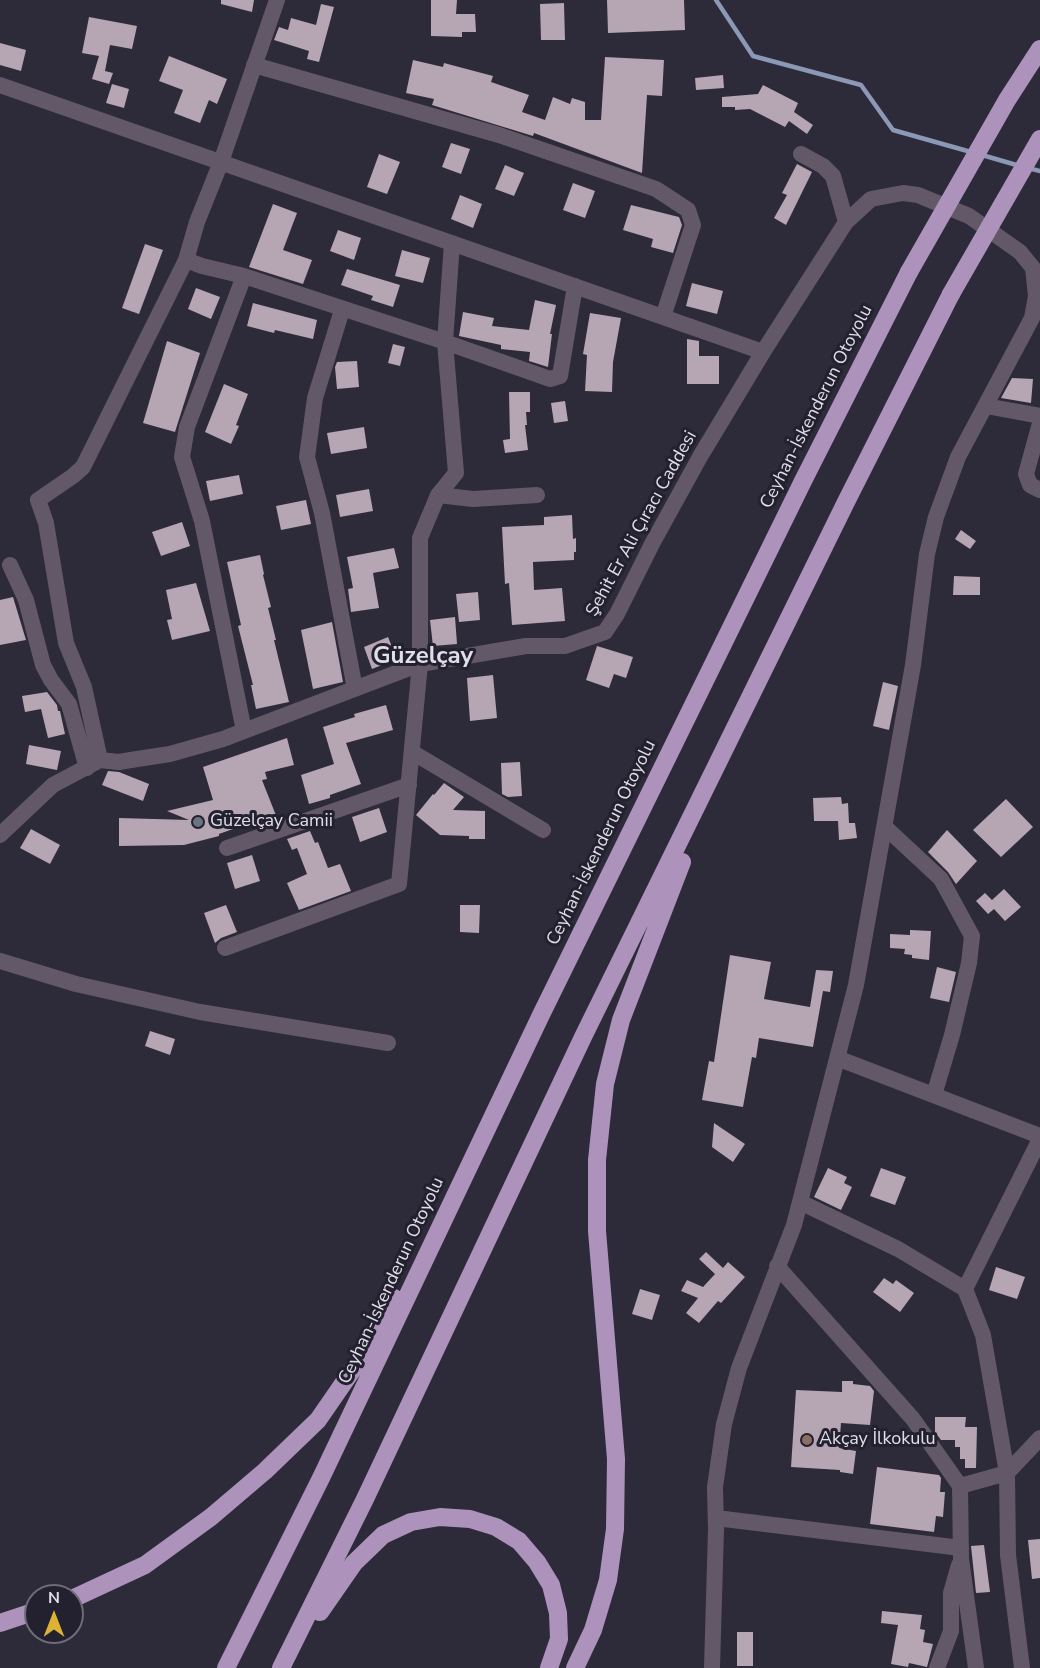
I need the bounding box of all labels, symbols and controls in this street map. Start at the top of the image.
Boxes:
street label: Ceyhan-İskenderun Otoyolu [756,302,878,512]
street label: Şehit Er Ali Çıracı Caddesi [582,427,702,621]
district label: Güzelçay [373,643,473,671]
street label: Ceyhan-İskenderun Otoyolu [543,737,661,949]
place label: Güzelçay Camii [210,811,333,833]
marker: Güzelçay Camii [191,815,205,829]
street label: Ceyhan-İskenderun Otoyolu [335,1174,449,1388]
place label: Akçay İlkokulu [819,1429,936,1451]
marker: Akçay İlkokulu [800,1433,814,1447]
north arrow [24,1584,84,1644]
text: N [48,1587,60,1609]

